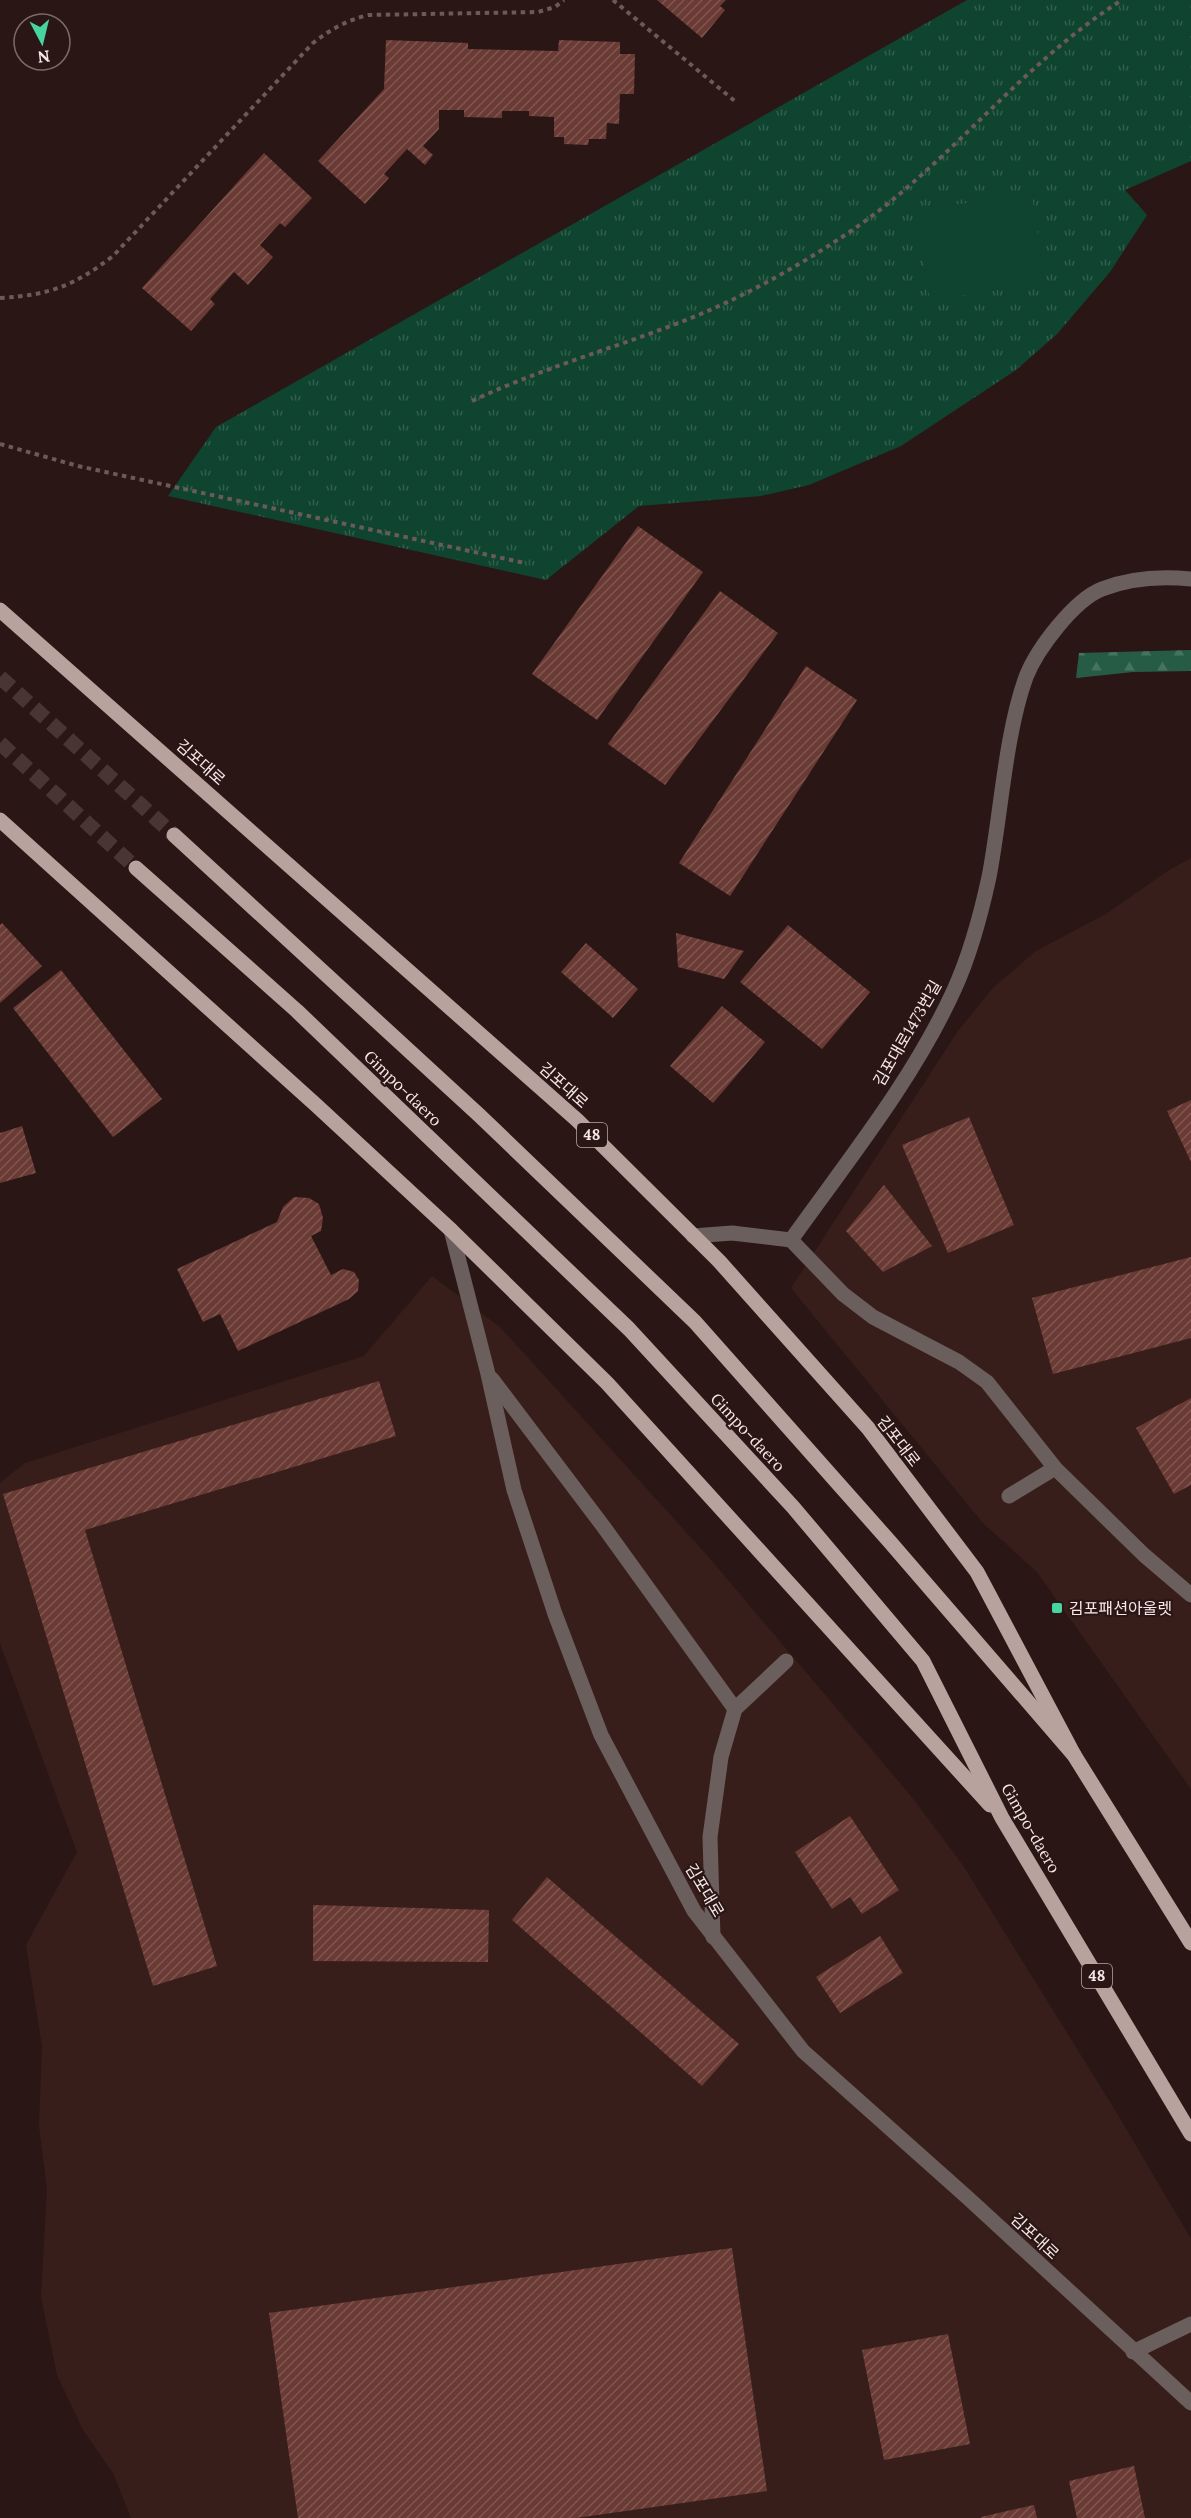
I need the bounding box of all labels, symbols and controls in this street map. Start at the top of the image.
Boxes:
north arrow [12,12,72,72]
text: N [36,46,51,68]
street label: 김포대로 [172,735,230,789]
street label: 김포대로1473번길 [869,976,945,1090]
street label: Gimpo-daero [360,1046,446,1130]
street label: 김포대로 [535,1058,593,1112]
road number: 48 [577,1123,607,1147]
street label: Gimpo-daero [706,1388,790,1476]
street label: 김포대로 [873,1412,925,1471]
place label: 김포패션아울렛 [1069,1598,1172,1618]
marker: 김포패션아울렛 [1050,1601,1064,1615]
street label: Gimpo-daero [997,1780,1065,1876]
street label: 김포대로 [681,1860,729,1921]
road number: 48 [1082,1964,1112,1988]
street label: 김포대로 [1007,2209,1064,2264]

